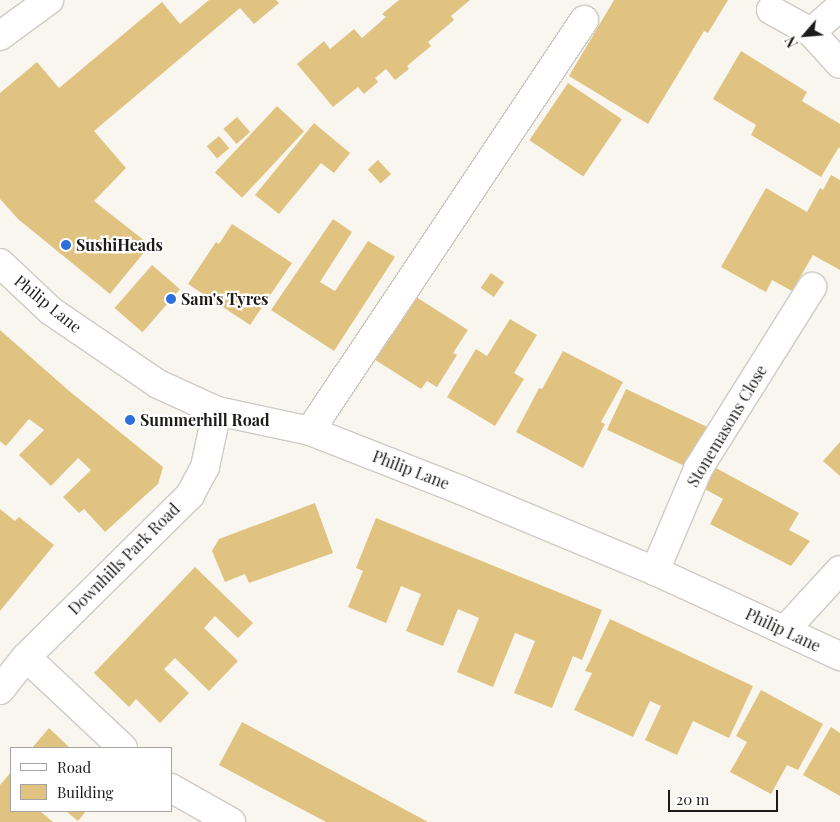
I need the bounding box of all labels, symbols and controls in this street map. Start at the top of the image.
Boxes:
north arrow [780,10,830,60]
text: N [780,33,802,51]
place label: SushiHeads [76,235,163,255]
marker: SushiHeads [60,239,72,251]
street label: Philip Lane [11,271,85,337]
place label: Sam's Tyres [181,289,269,309]
marker: Sam's Tyres [165,293,177,305]
street label: Stonemasons Close [683,362,771,490]
place label: Summerhill Road [140,410,270,430]
marker: Summerhill Road [124,414,136,426]
street label: Philip Lane [370,447,452,493]
street label: Downhills Park Road [64,499,184,619]
street label: Philip Lane [742,604,824,656]
legend [10,747,172,812]
text: Road [57,757,91,777]
scale bar [670,780,780,812]
text: Building [57,782,113,802]
text: 20 m [676,789,709,809]

